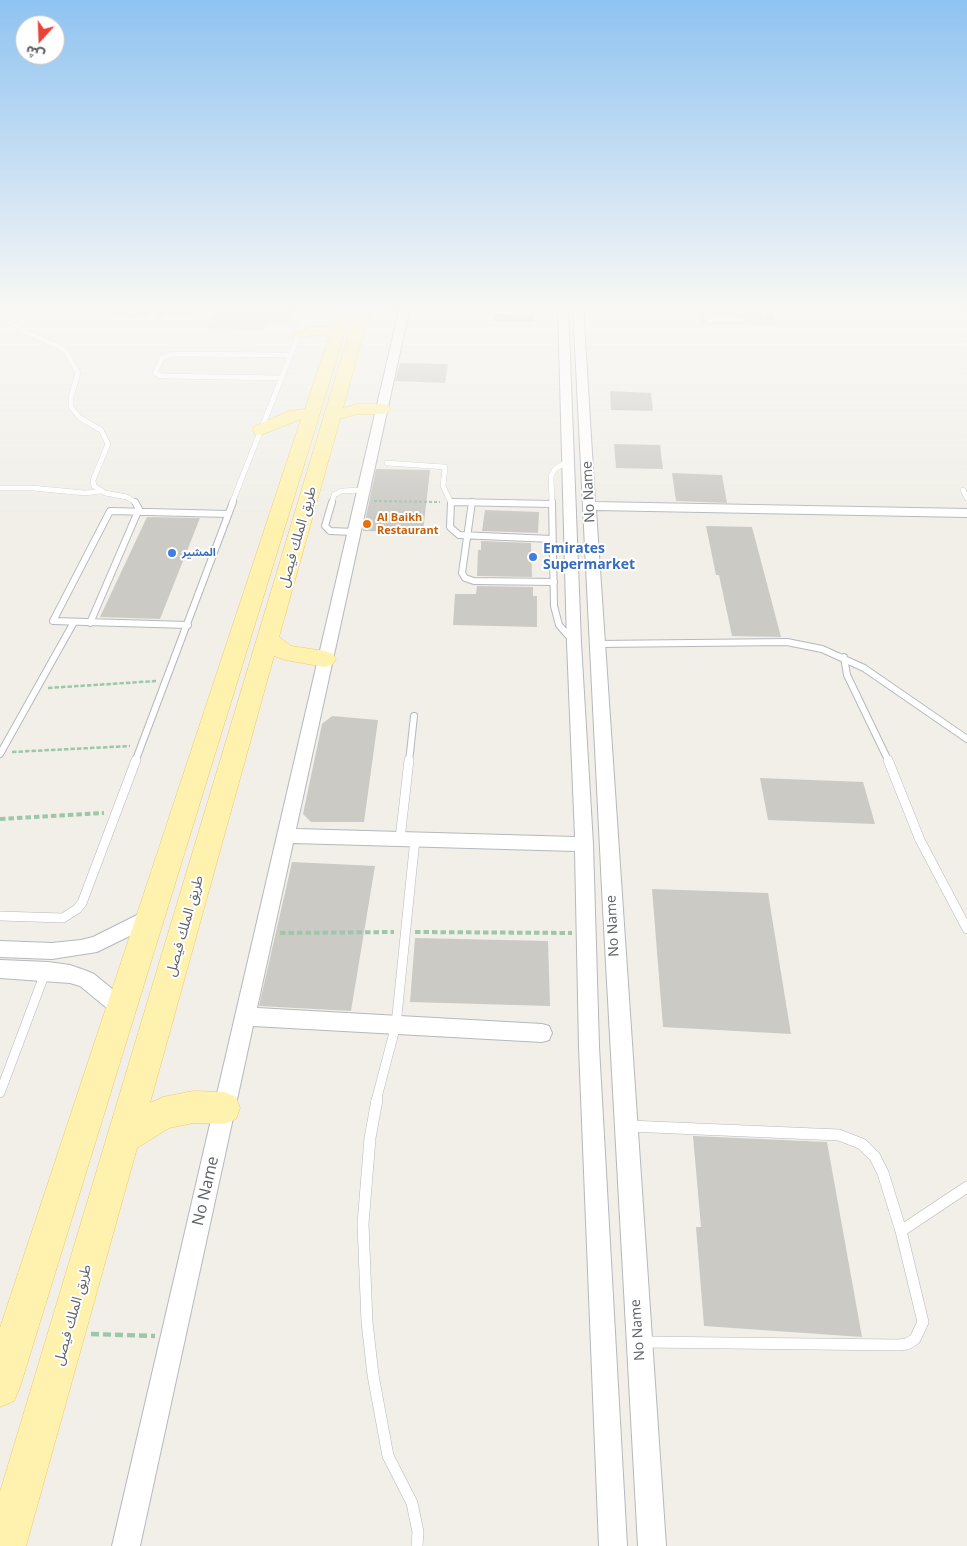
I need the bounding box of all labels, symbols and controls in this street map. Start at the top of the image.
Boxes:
north arrow [15,15,65,65]
text: ش [23,41,47,66]
street label: No Name [579,461,599,523]
street label: طريق الملك فيصل [276,484,320,590]
place label: Al Baikh Restaurant [377,511,439,537]
marker: Al Baikh Restaurant [361,518,373,530]
place label: Emirates Supermarket [543,541,635,574]
place label: المشير [182,546,216,560]
marker: المشير [166,547,178,559]
marker: Emirates Supermarket [527,551,539,563]
street label: طريق الملك فيصل [163,873,207,979]
street label: No Name [603,895,623,957]
street label: No Name [189,1154,223,1228]
street label: طريق الملك فيصل [51,1262,95,1368]
street label: No Name [627,1299,649,1361]

